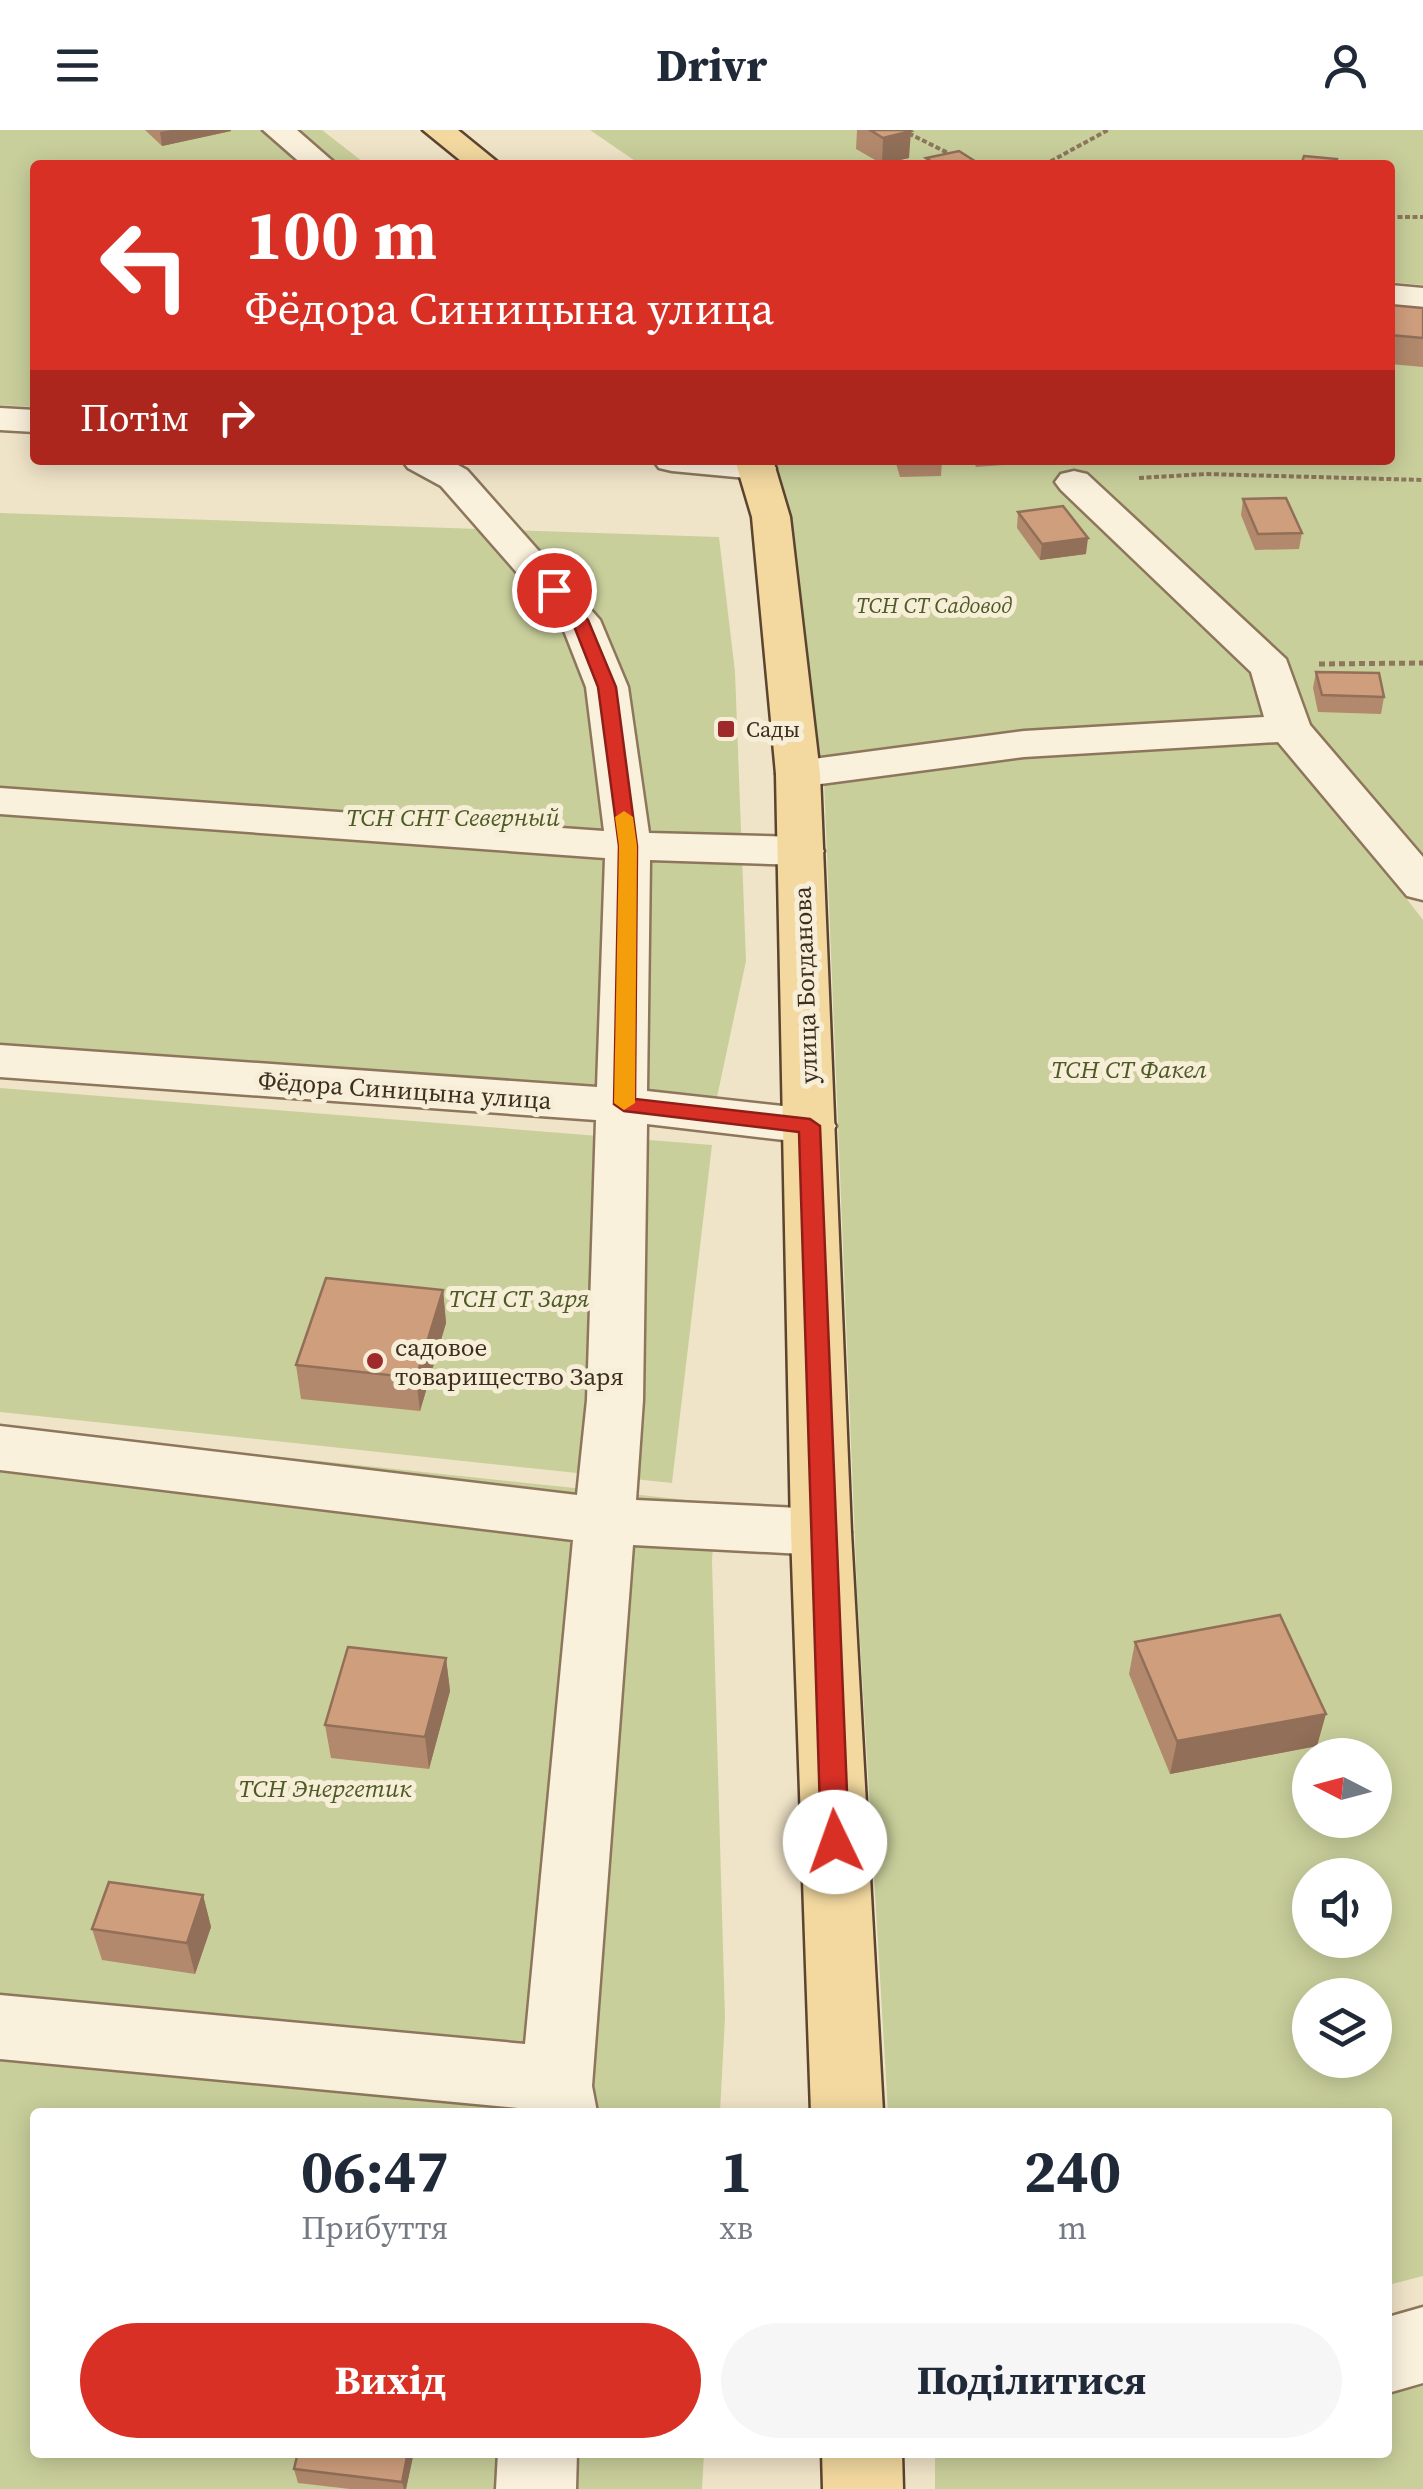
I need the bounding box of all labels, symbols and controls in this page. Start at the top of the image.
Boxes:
text: Drivr [656,34,767,96]
icon: menu [50,38,105,93]
icon: person [1318,38,1373,93]
text: 100 m [245,186,437,282]
icon: left [80,200,210,330]
text: Фёдора Синицына улица [245,277,774,339]
icon: right [209,390,264,445]
text: Потім [80,392,189,444]
pin [512,548,597,633]
icon: arrive [527,563,582,618]
park label: ТСН СТ Садовод [856,590,1012,620]
place label: Сады [746,714,800,744]
marker: Сады [715,718,737,740]
park label: ТСН СНТ Северный [346,800,561,834]
street label: улица Богданова [785,885,825,1084]
park label: ТСН СТ Факел [1051,1052,1207,1086]
street label: Фёдора Синицына улица [257,1063,553,1117]
park label: ТСН СТ Заря [449,1281,590,1315]
place label: садовое товарищество Заря [395,1330,624,1393]
marker: садовое товарищество Заря [364,1350,386,1372]
north arrow [1292,1738,1392,1838]
map controls [1292,1738,1392,2078]
park label: ТСН Энергетик [239,1771,412,1805]
position arrow [783,1790,887,1894]
button: sound [1292,1858,1392,1958]
button: layers [1292,1978,1392,2078]
text: 06:47 [301,2130,449,2212]
text: 1 [720,2130,753,2212]
text: 240 [1024,2130,1121,2212]
text: Прибуття [301,2206,448,2250]
text: хв [720,2206,753,2250]
text: m [1058,2206,1087,2250]
button: Вихід [80,2323,701,2438]
button: Поділитися [721,2323,1342,2438]

